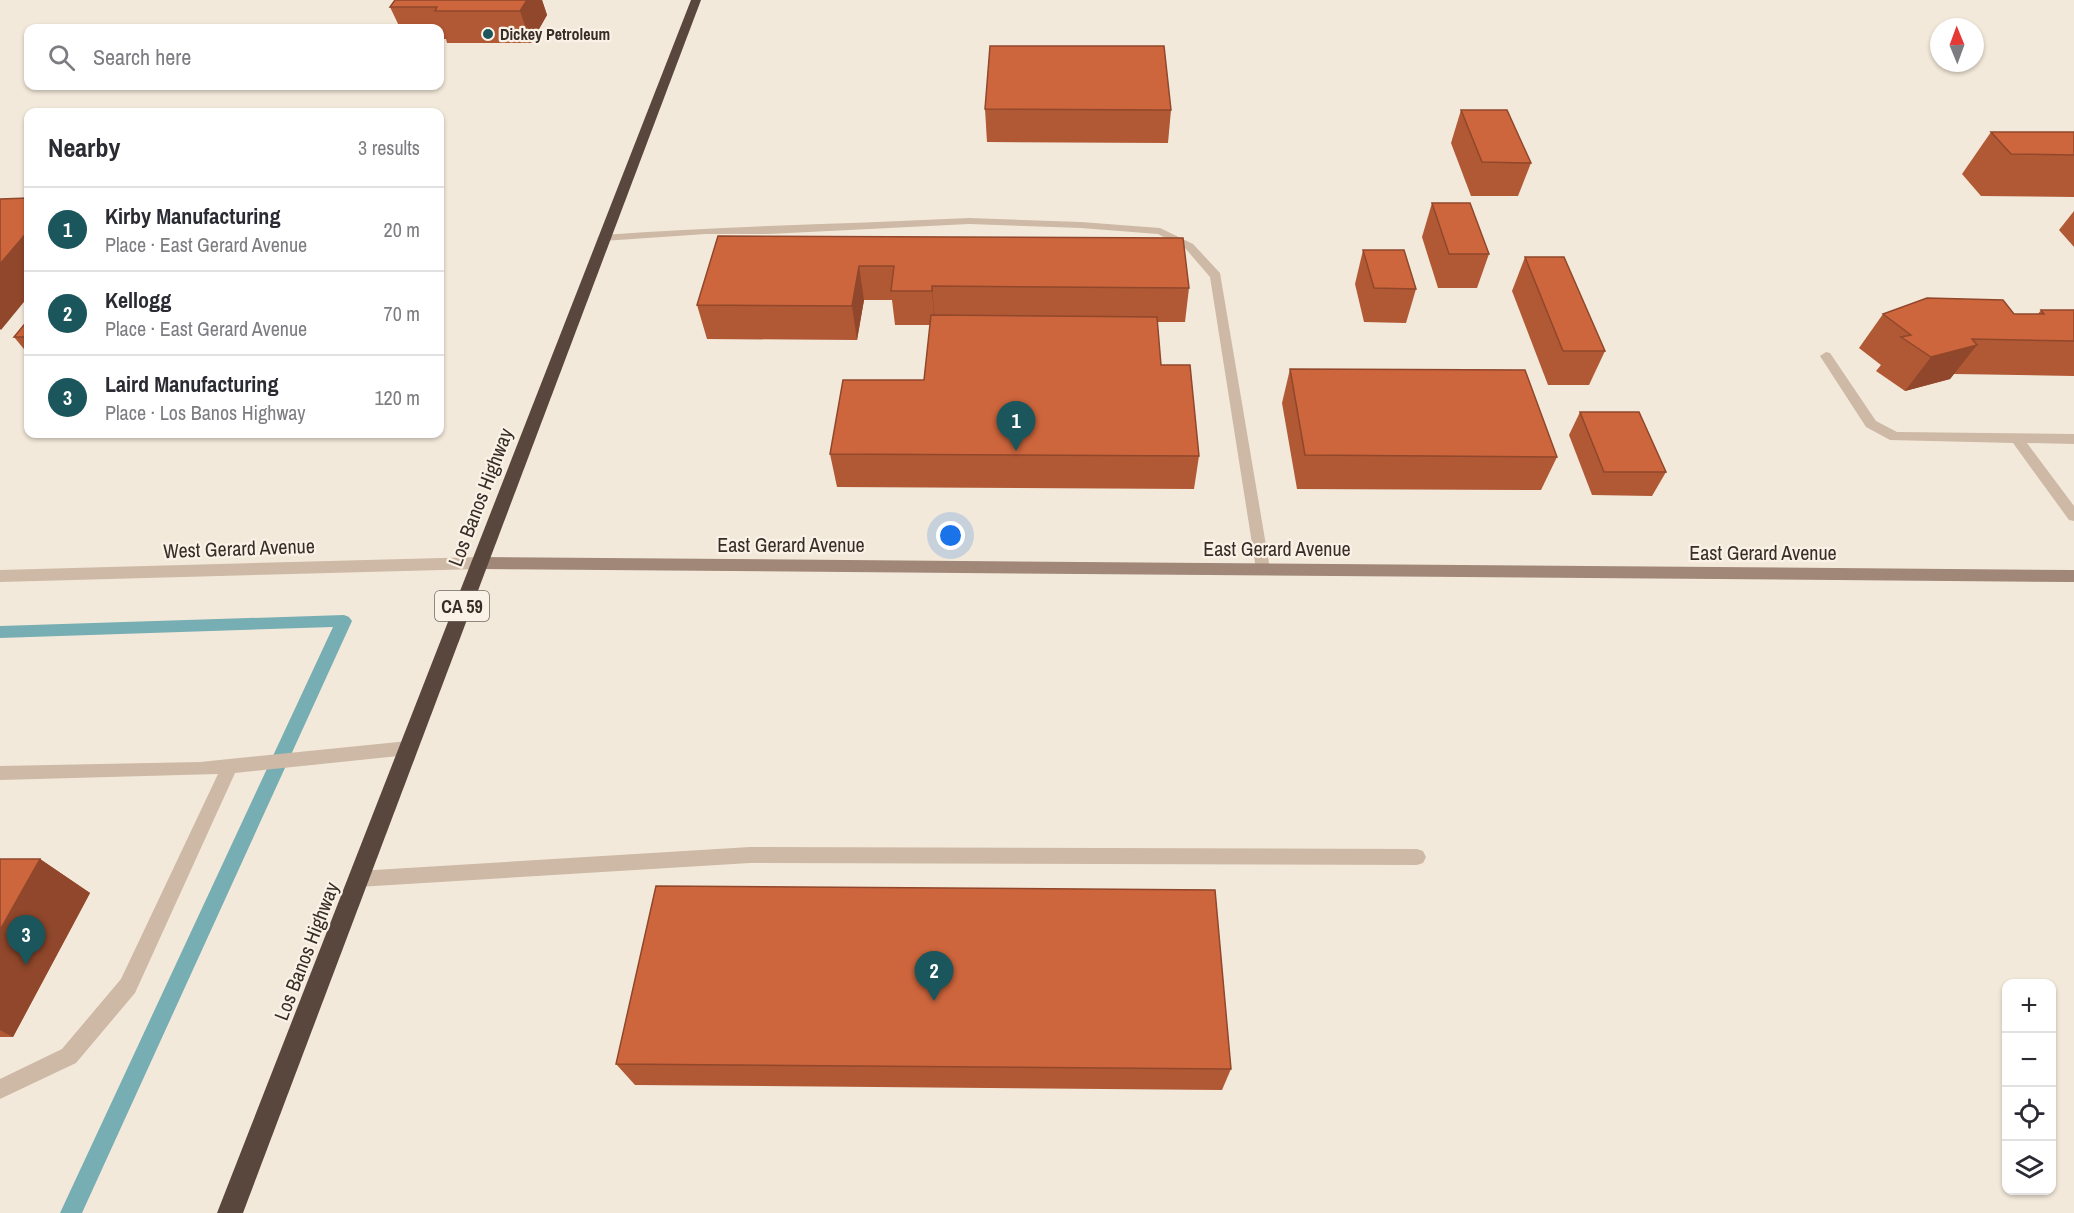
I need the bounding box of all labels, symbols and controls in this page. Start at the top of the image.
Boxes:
north arrow [1930,18,1984,72]
place label: Dickey Petroleum [500,23,610,45]
search box [24,24,444,90]
marker: Dickey Petroleum [481,27,495,41]
icon: search [45,41,78,74]
text: Search here [93,42,191,72]
text: Nearby [48,130,120,165]
text: 3 results [358,134,420,161]
text: Kirby Manufacturing [105,201,280,231]
text: 1 [63,216,72,243]
text: 20 m [384,216,420,243]
text: Place · East Gerard Avenue [105,231,307,258]
text: Kellogg [105,285,171,315]
text: 2 [63,300,72,327]
text: 70 m [384,300,420,327]
text: Place · East Gerard Avenue [105,315,307,342]
text: Laird Manufacturing [105,369,278,399]
text: 3 [63,384,72,411]
text: 120 m [374,384,420,411]
text: Place · Los Banos Highway [105,399,306,426]
pin: 1 [996,402,1036,451]
street label: Los Banos Highway [441,423,519,570]
your location [936,521,965,550]
street label: East Gerard Avenue [717,531,865,558]
street label: West Gerard Avenue [163,532,315,564]
street label: East Gerard Avenue [1203,535,1351,562]
street label: East Gerard Avenue [1689,539,1837,566]
road number: CA 59 [435,591,489,621]
street label: Los Banos Highway [267,877,345,1024]
pin: 3 [6,916,46,965]
pin: 2 [914,952,954,1001]
map controls [2002,979,2056,1195]
button: + [2002,979,2056,1033]
button: − [2002,1033,2056,1087]
button: locate [2002,1087,2056,1141]
button: layers [2002,1141,2056,1195]

